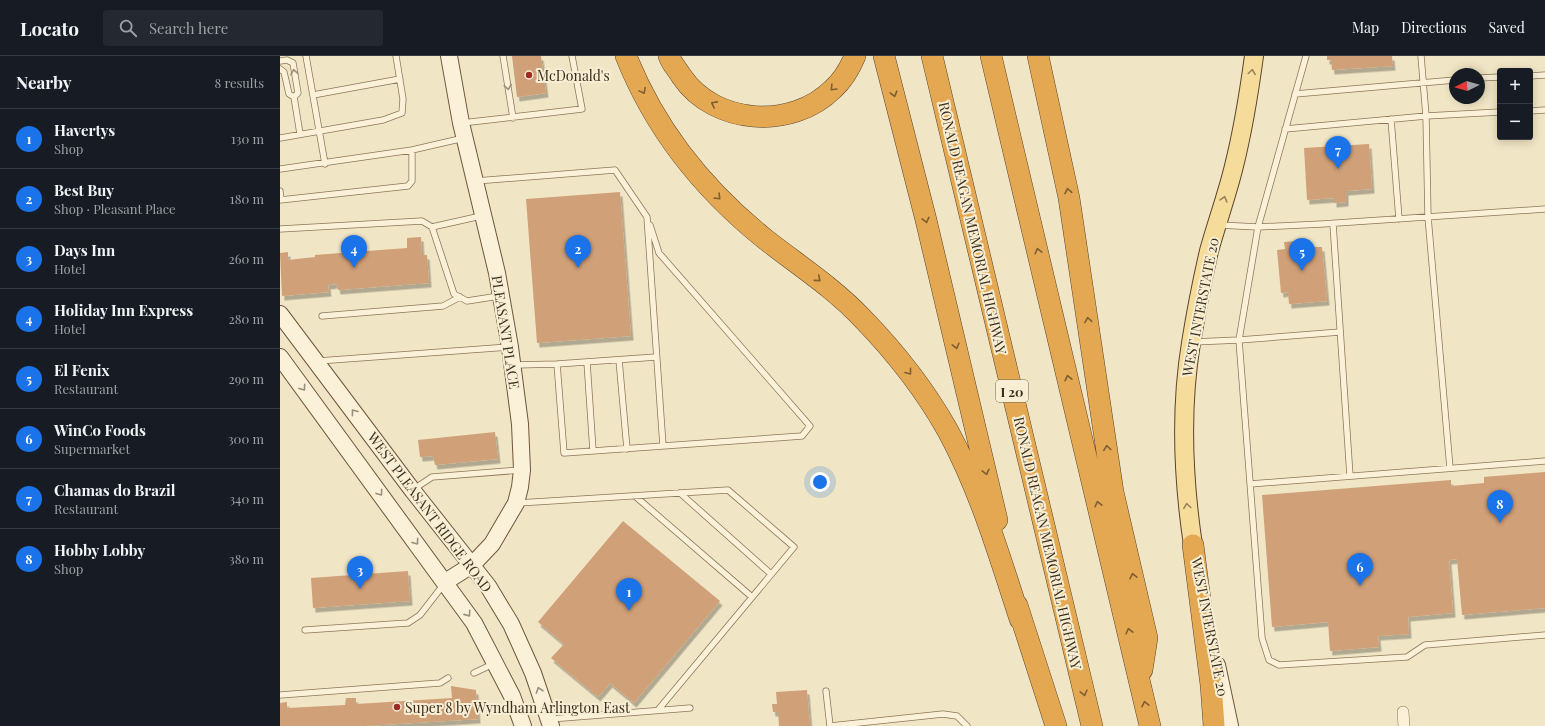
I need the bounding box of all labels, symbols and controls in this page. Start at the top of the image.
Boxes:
search box [103,10,383,46]
text: Locato [20,15,79,41]
icon: search [117,17,139,39]
text: Search here [149,18,228,38]
text: Map [1352,18,1379,37]
text: Directions [1401,18,1467,37]
text: Saved [1489,18,1525,37]
place label: McDonald's [537,66,610,85]
one-way arrow [291,68,299,75]
north arrow [1449,68,1485,104]
map controls [1497,68,1533,140]
button: + [1497,68,1533,104]
one-way arrow [1247,69,1256,75]
marker: McDonald's [524,70,534,80]
text: Nearby [16,71,71,93]
text: 8 results [214,74,264,91]
one-way arrow [831,83,838,91]
one-way arrow [503,84,512,90]
one-way arrow [638,87,646,94]
one-way arrow [889,90,898,97]
street label: RONALD REAGAN MEMORIAL HIGHWAY [935,100,1012,357]
one-way arrow [711,102,718,109]
button: − [1497,104,1533,140]
text: Havertys [54,120,115,140]
text: 1 [27,130,31,147]
text: 130 m [231,130,264,147]
pin: 7 [1325,136,1351,169]
text: Shop [54,140,83,157]
text: Best Buy [54,180,114,200]
one-way arrow [1064,188,1072,194]
text: 2 [26,190,32,207]
text: 180 m [230,190,264,207]
one-way arrow [713,192,721,200]
one-way arrow [1219,196,1228,203]
text: Shop · Pleasant Place [54,200,176,217]
one-way arrow [921,217,929,223]
pin: 4 [341,235,367,268]
pin: 2 [565,235,591,268]
street label: WEST INTERSTATE 20 [1177,236,1223,379]
pin: 5 [1289,238,1315,271]
text: Days Inn [54,240,115,260]
one-way arrow [1034,248,1042,255]
text: 3 [26,250,32,267]
text: 260 m [228,250,264,267]
text: Hotel [54,260,86,277]
street label: PLEASANT PLACE [488,274,524,390]
one-way arrow [813,275,821,282]
text: Holiday Inn Express [54,300,193,320]
text: 4 [26,310,32,327]
text: 280 m [228,310,264,327]
one-way arrow [1084,317,1092,323]
text: Hotel [54,320,86,337]
one-way arrow [951,342,960,349]
text: El Fenix [54,360,110,380]
one-way arrow [904,367,911,374]
text: 5 [26,370,32,387]
text: 290 m [229,370,264,387]
one-way arrow [1065,375,1073,381]
text: Restaurant [54,380,118,397]
road number: I 20 [996,380,1028,402]
one-way arrow [298,384,305,391]
one-way arrow [352,410,359,417]
street label: RONALD REAGAN MEMORIAL HIGHWAY [1010,415,1087,672]
text: WinCo Foods [54,420,146,440]
street label: WEST PLEASANT RIDGE ROAD [363,427,497,596]
text: 6 [25,430,33,447]
text: 300 m [228,430,264,447]
text: Supermarket [54,440,130,457]
one-way arrow [1103,445,1112,451]
one-way arrow [982,469,990,476]
your location [810,472,830,492]
text: Chamas do Brazil [54,480,176,500]
one-way arrow [375,488,382,495]
text: 7 [26,490,32,507]
text: 340 m [229,490,264,507]
pin: 8 [1487,490,1513,523]
text: Restaurant [54,500,118,517]
one-way arrow [1094,501,1102,508]
one-way arrow [1183,503,1192,509]
one-way arrow [411,538,419,545]
text: Hobby Lobby [54,540,145,560]
text: 8 [25,550,33,567]
text: 380 m [229,550,264,567]
pin: 6 [1347,553,1373,586]
street label: WEST INTERSTATE 20 [1187,555,1233,698]
pin: 3 [347,556,373,589]
text: Shop [54,560,83,577]
one-way arrow [1129,572,1137,579]
pin: 1 [616,578,642,611]
one-way arrow [463,610,471,617]
one-way arrow [1125,627,1133,634]
one-way arrow [536,687,544,694]
one-way arrow [1080,690,1088,696]
place label: Super 8 by Wyndham Arlington East [405,698,631,717]
one-way arrow [1142,701,1150,707]
marker: Super 8 by Wyndham Arlington East [392,702,402,712]

